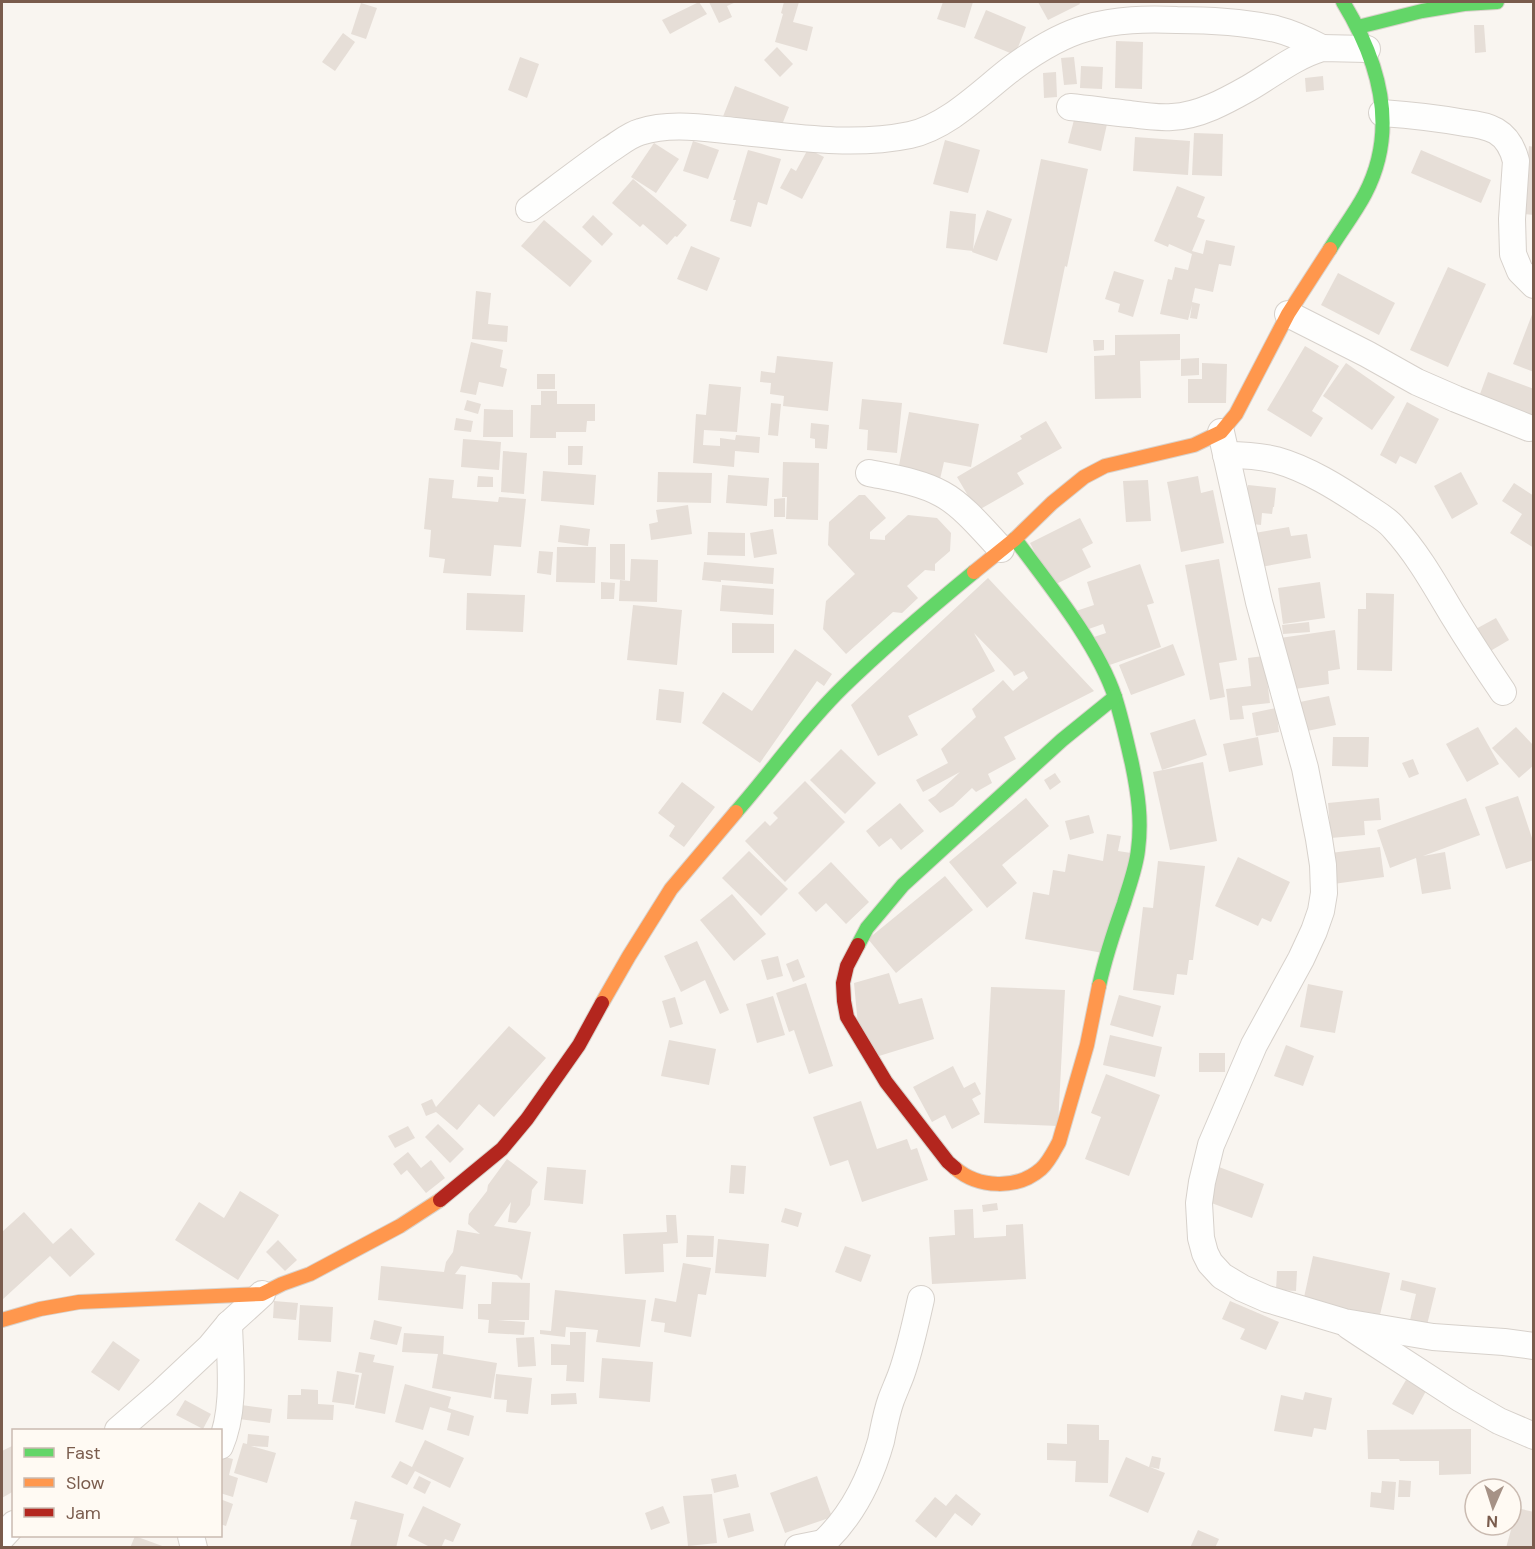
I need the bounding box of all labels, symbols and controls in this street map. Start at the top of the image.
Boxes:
legend [12,1429,222,1537]
text: Fast [66,1441,101,1465]
text: Slow [66,1471,105,1495]
north arrow [1463,1477,1523,1537]
text: Jam [66,1501,101,1525]
text: N [1486,1511,1499,1532]

